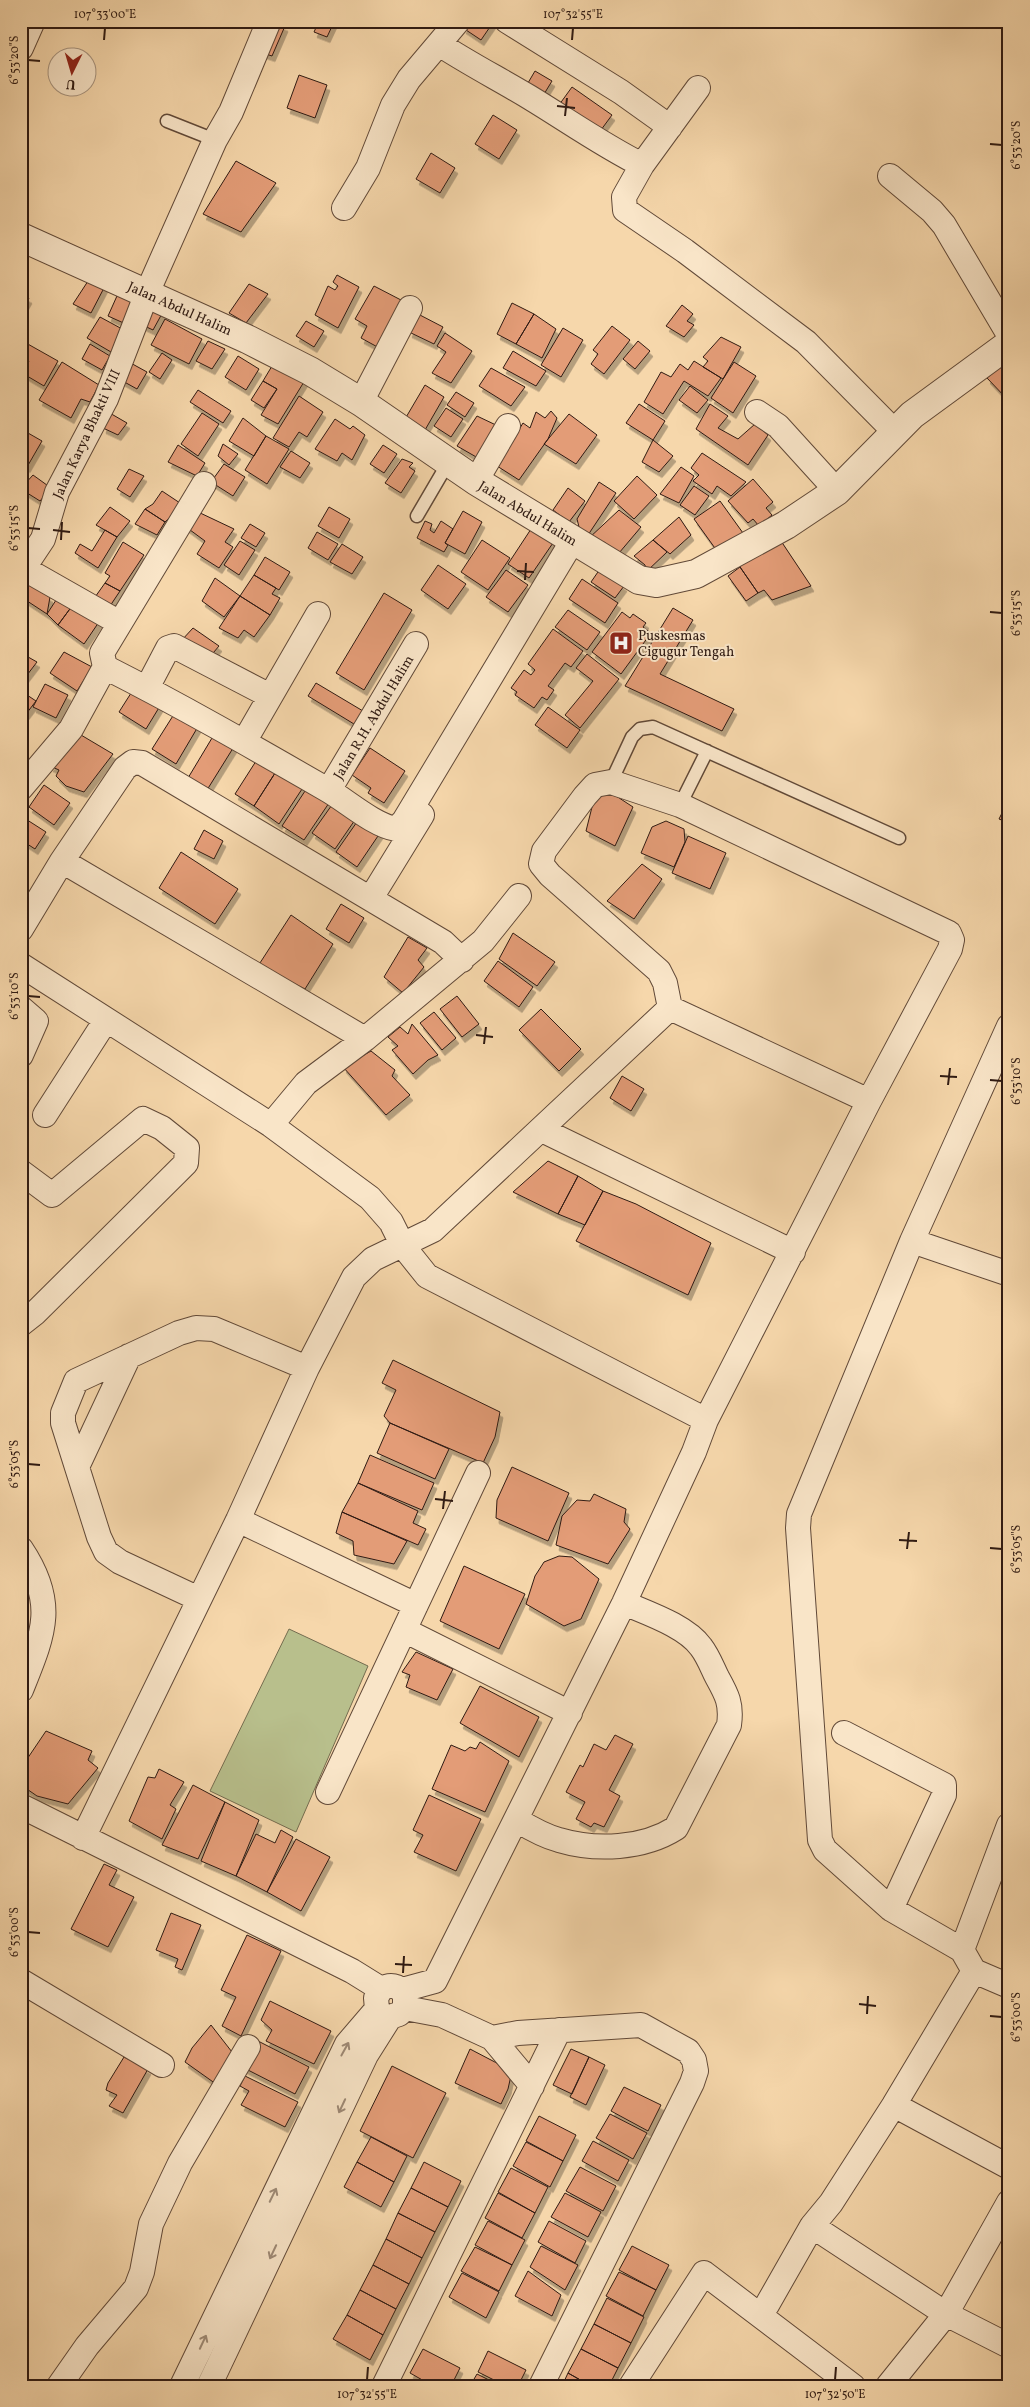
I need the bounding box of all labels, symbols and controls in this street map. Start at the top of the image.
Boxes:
text: 107°33'00"E [74,7,136,23]
text: 107°32'55"E [543,7,603,23]
text: 6°53'20"S [7,36,23,84]
north arrow [48,48,98,98]
text: U [65,74,77,93]
text: 6°53'20"S [1009,121,1025,169]
street label: Jalan Abdul Halim [124,278,235,341]
street label: Jalan Karya Bhakti VIII [49,367,126,503]
street label: Jalan Abdul Halim [474,477,580,551]
text: 6°53'15"S [7,505,23,551]
text: 6°53'15"S [1009,590,1025,636]
place label: Puskesmas Cigugur Tengah [638,627,734,662]
hospital icon: Puskesmas Cigugur Tengah [608,630,634,656]
street label: Jalan R.H. Abdul Halim [330,652,419,784]
text: 6°53'10"S [7,972,23,1020]
text: 6°53'10"S [1009,1057,1025,1105]
text: 6°53'05"S [7,1440,23,1488]
text: 6°53'05"S [1009,1525,1025,1573]
text: 6°53'00"S [7,1907,23,1957]
text: 6°53'00"S [1009,1992,1025,2042]
one-way arrow [340,2042,350,2057]
one-way arrow [337,2098,347,2113]
one-way arrow [269,2188,278,2203]
one-way arrow [268,2245,278,2260]
one-way arrow [199,2335,208,2350]
text: 107°32'55"E [337,2387,397,2403]
text: 107°32'50"E [805,2387,865,2403]

